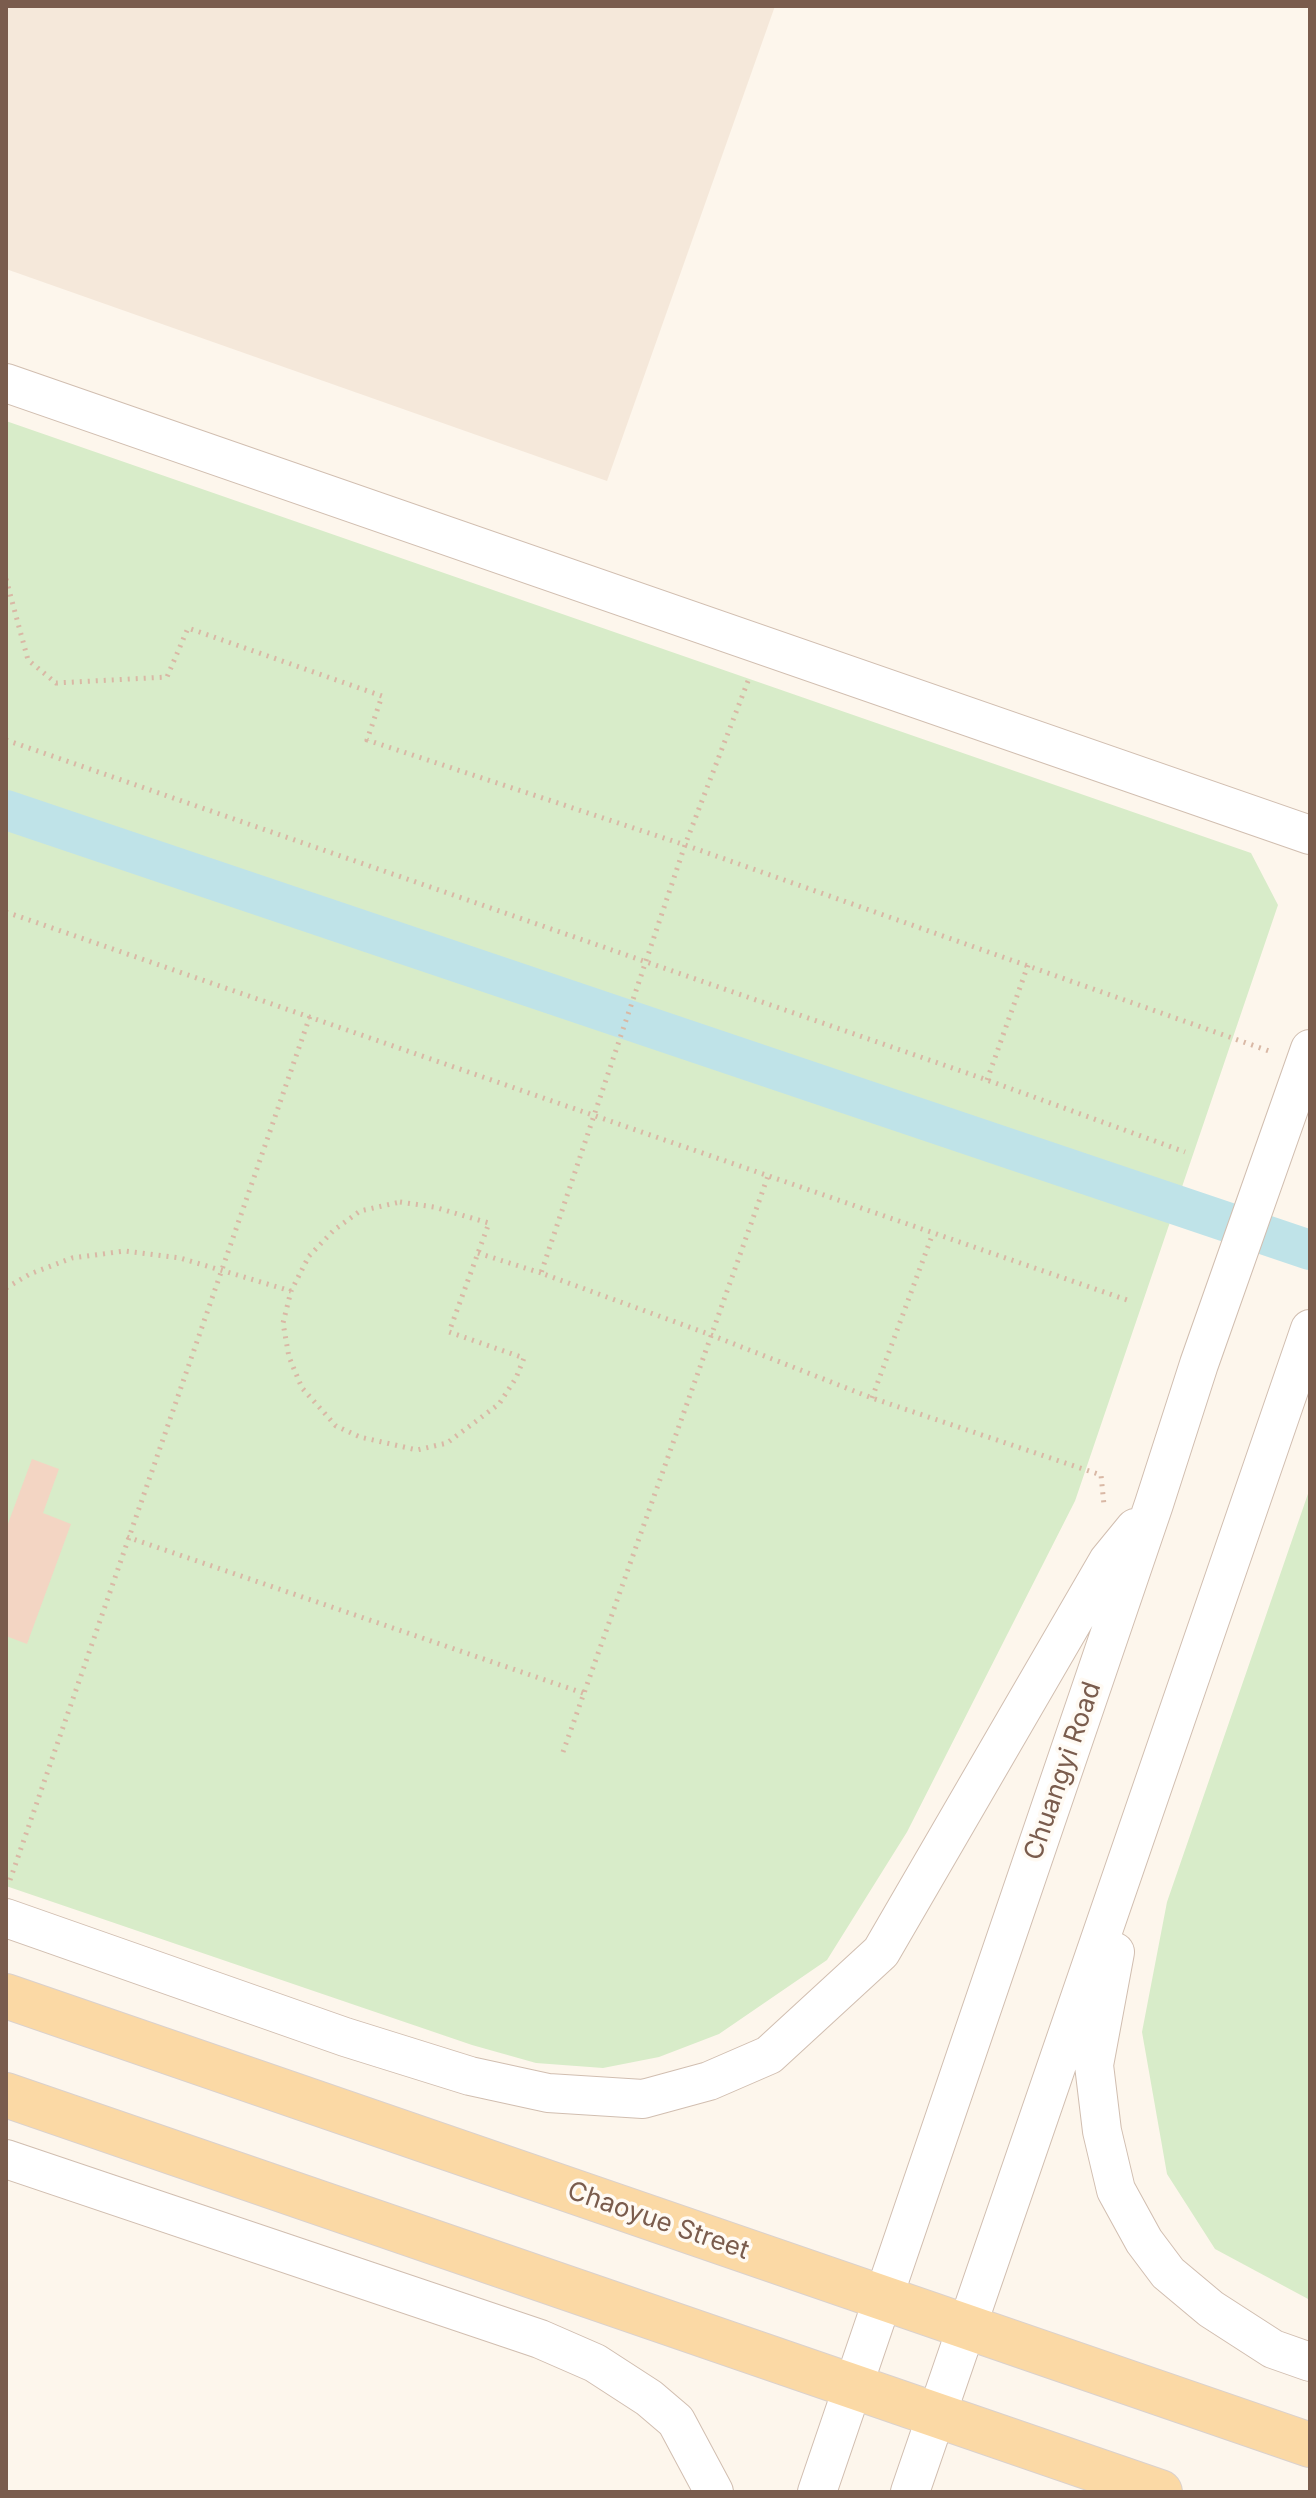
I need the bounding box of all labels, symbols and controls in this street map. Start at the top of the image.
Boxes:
street label: Chuangyi Road [1018,1678,1108,1864]
street label: Chaoyue Street [563,2175,753,2267]

